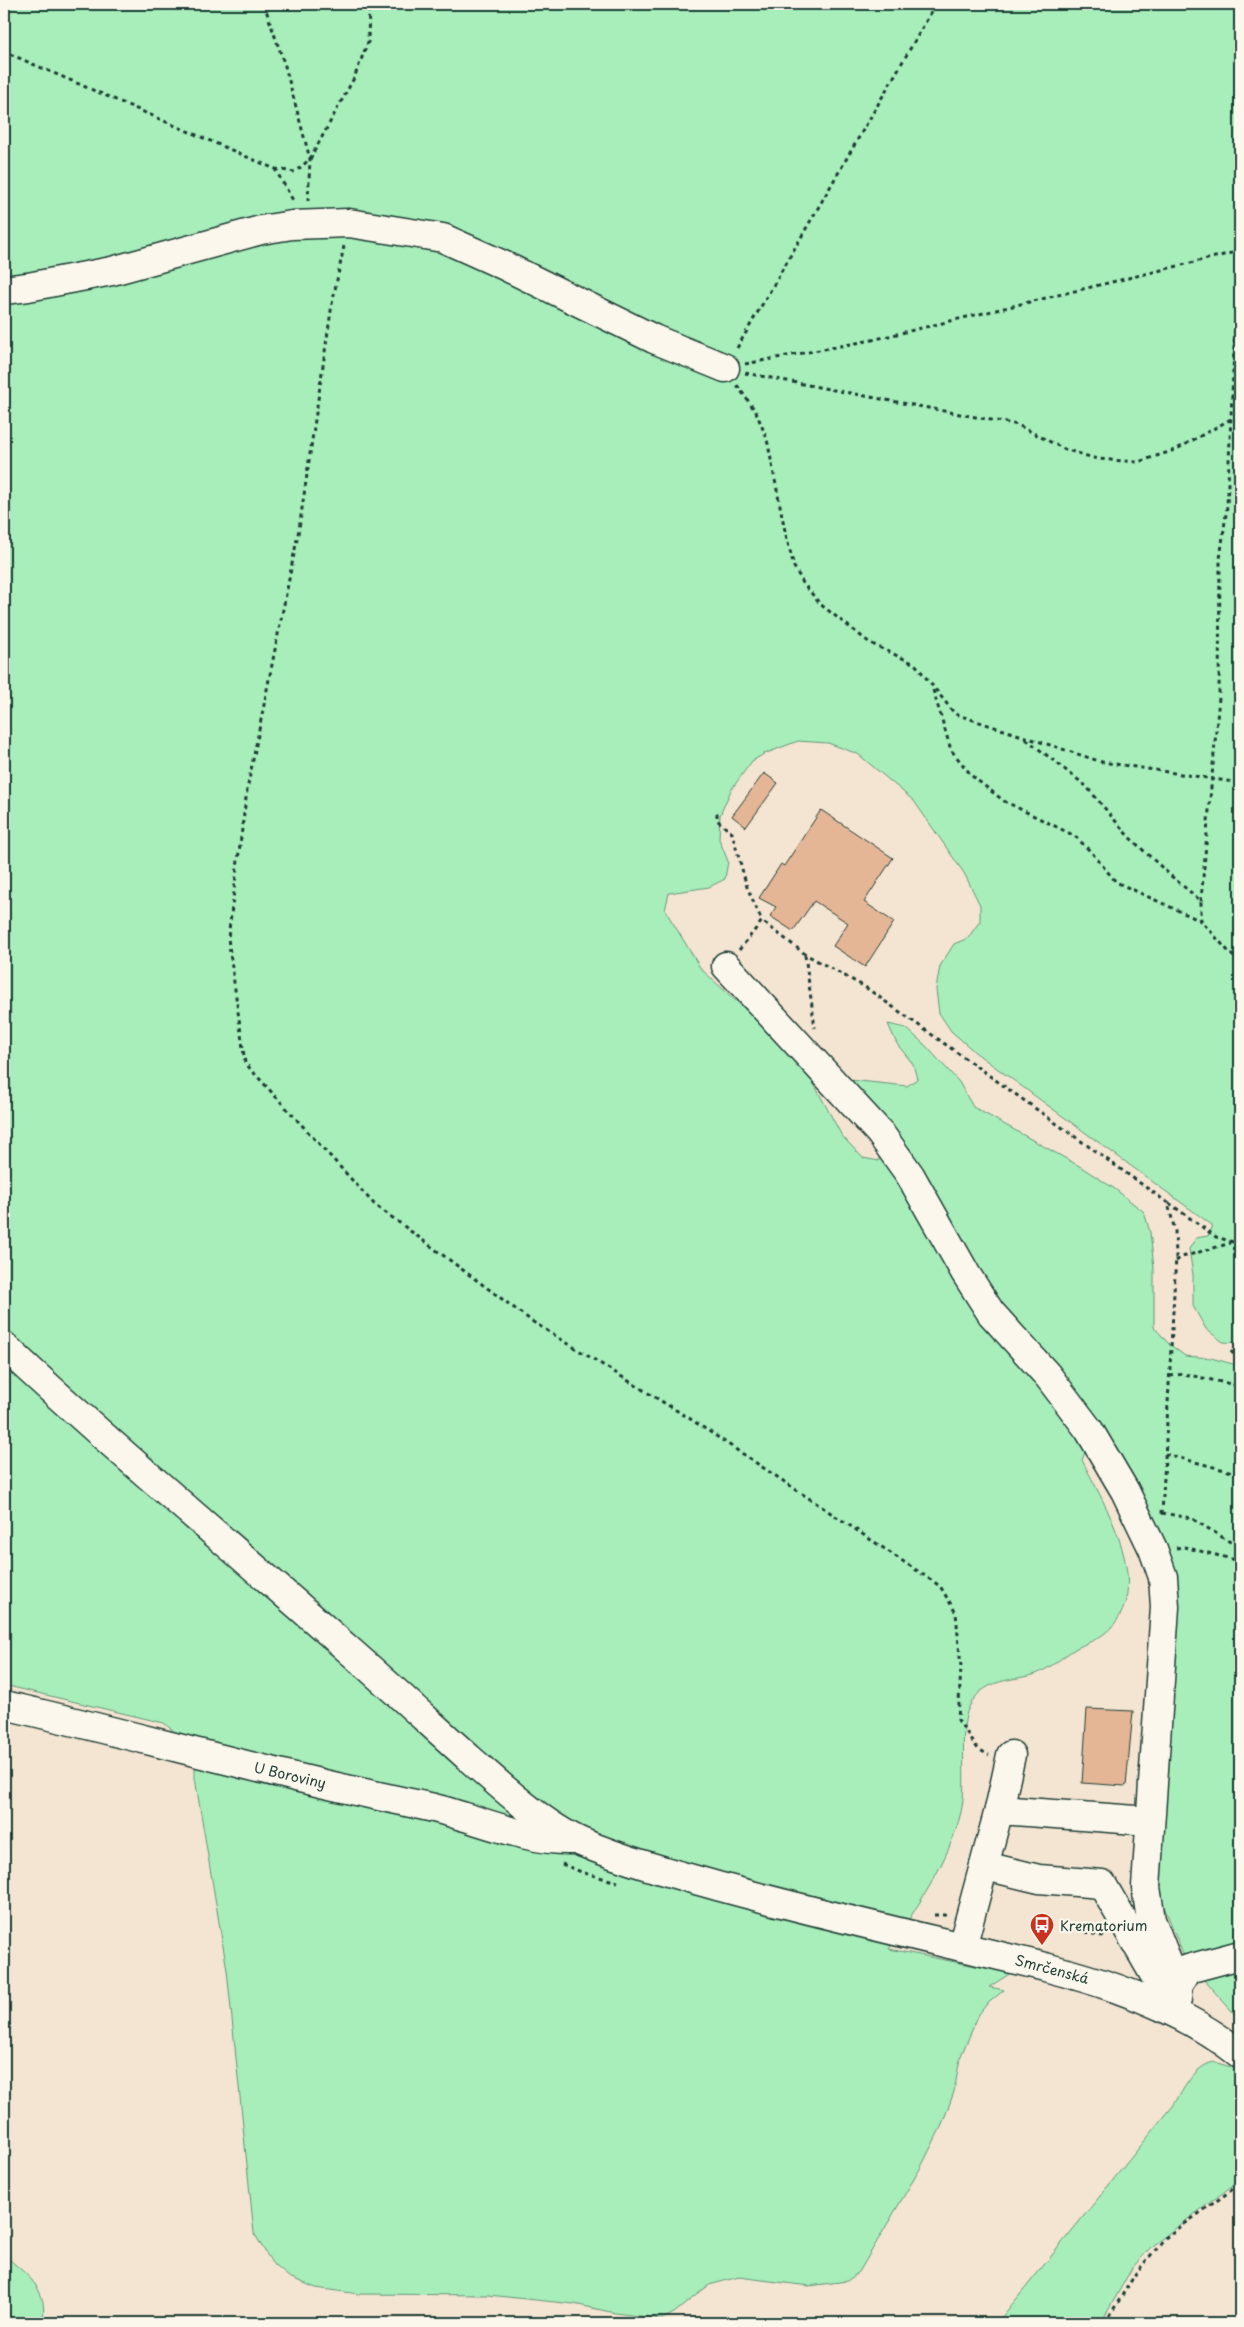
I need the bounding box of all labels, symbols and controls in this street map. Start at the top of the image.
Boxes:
street label: U Boroviny [252,1756,328,1794]
bus stop icon: Krematorium [1029,1912,1055,1946]
place label: Krematorium [1060,1915,1147,1936]
street label: Smrčenská [1013,1949,1091,1989]

